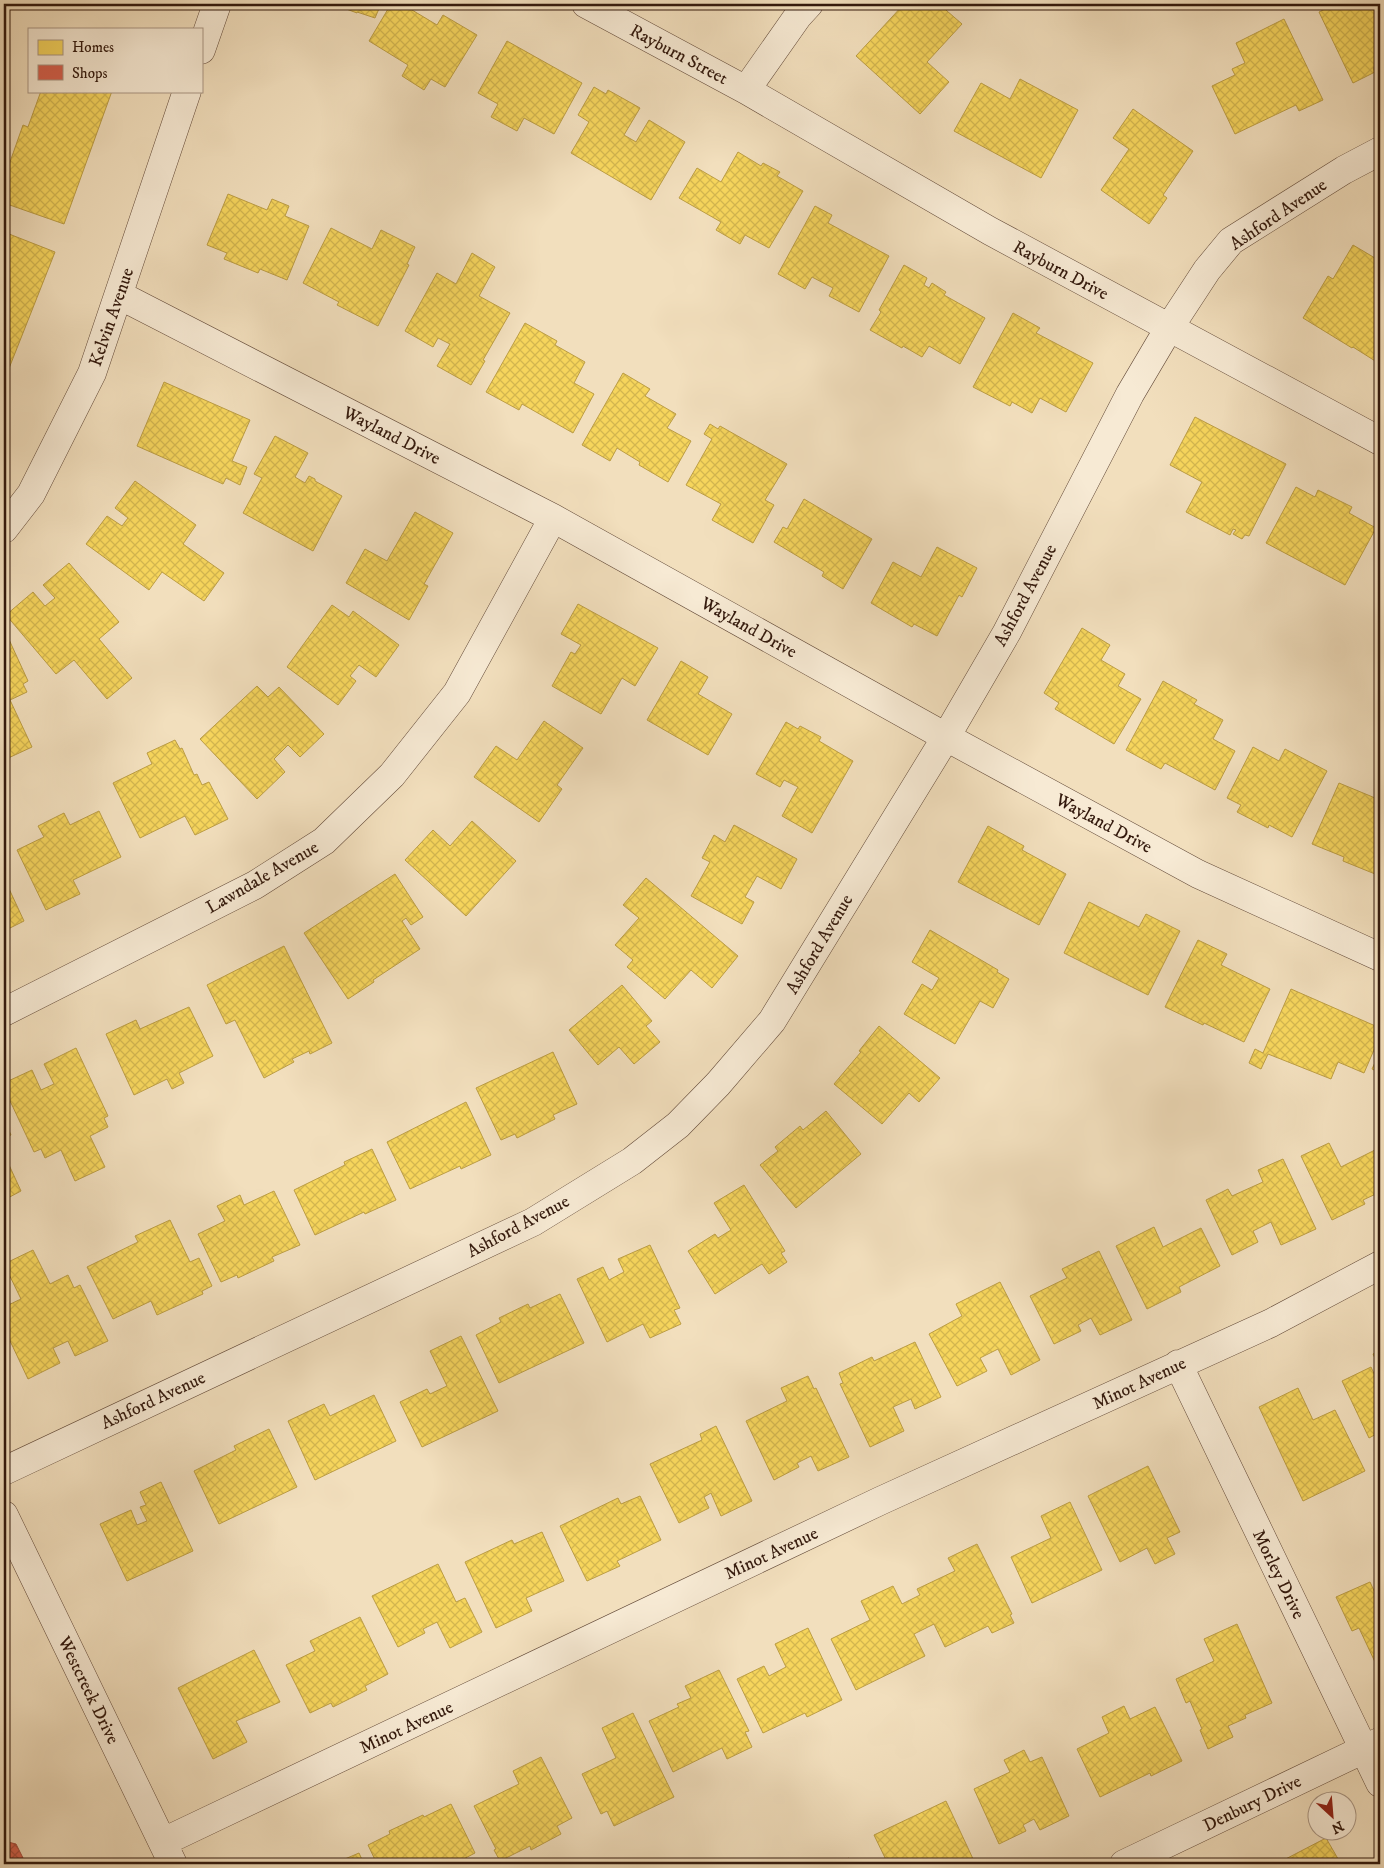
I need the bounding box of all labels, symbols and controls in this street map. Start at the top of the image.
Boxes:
street label: Rayburn Street [626,20,731,90]
legend [28,28,202,92]
text: Homes [72,38,114,57]
text: Shops [72,64,108,83]
street label: Ashford Avenue [1226,174,1331,255]
street label: Rayburn Drive [1009,236,1112,305]
street label: Kelvin Avenue [85,265,139,370]
street label: Wayland Drive [338,401,444,470]
street label: Ashford Avenue [990,541,1062,650]
street label: Wayland Drive [696,592,800,663]
street label: Wayland Drive [1050,789,1156,859]
street label: Lawndale Avenue [202,837,323,919]
street label: Ashford Avenue [781,891,858,998]
street label: Ashford Avenue [464,1191,573,1263]
street label: Minot Avenue [1089,1353,1190,1415]
street label: Ashford Avenue [98,1367,209,1435]
street label: Minot Avenue [721,1523,822,1585]
street label: Morley Drive [1247,1526,1309,1623]
street label: Westcreek Drive [52,1632,124,1748]
street label: Minot Avenue [356,1697,457,1759]
street label: Denbury Drive [1200,1771,1305,1837]
north arrow [1306,1790,1356,1840]
text: N [1328,1816,1346,1838]

